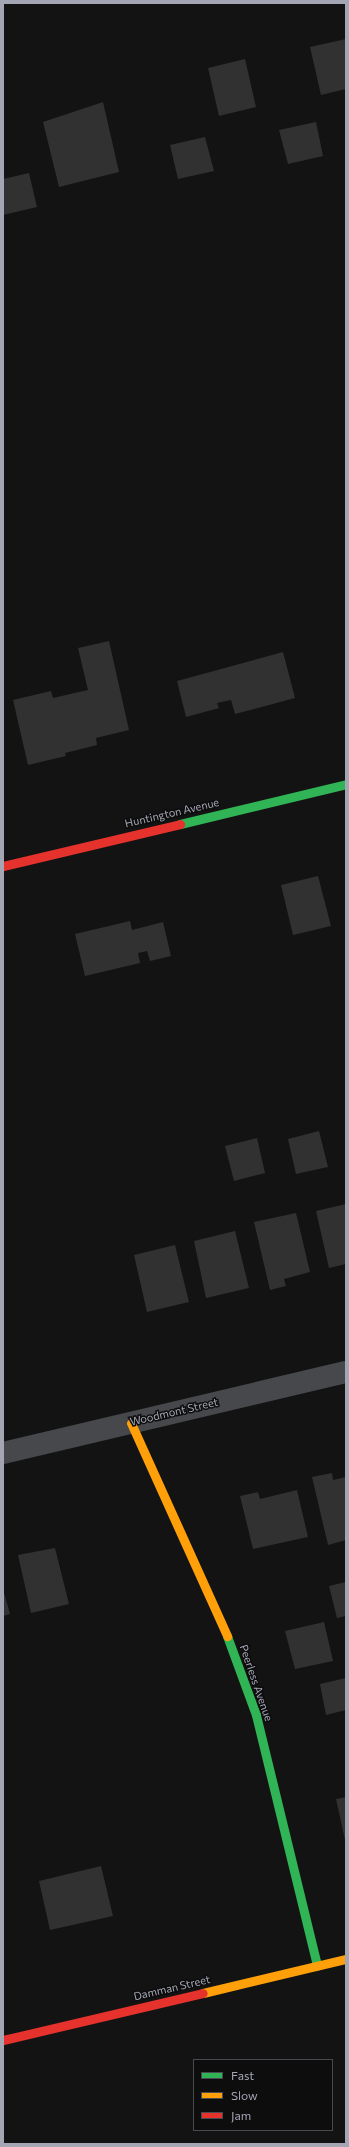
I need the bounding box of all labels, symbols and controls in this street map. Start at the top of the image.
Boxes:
street label: Huntington Avenue [124,796,220,830]
street label: Woodmont Street [129,1395,219,1429]
street label: Peerless Avenue [237,1643,275,1723]
street label: Damman Street [132,1973,212,2003]
legend [193,2059,333,2131]
text: Fast [231,2068,254,2082]
text: Slow [231,2088,258,2102]
text: Jam [231,2108,251,2122]

